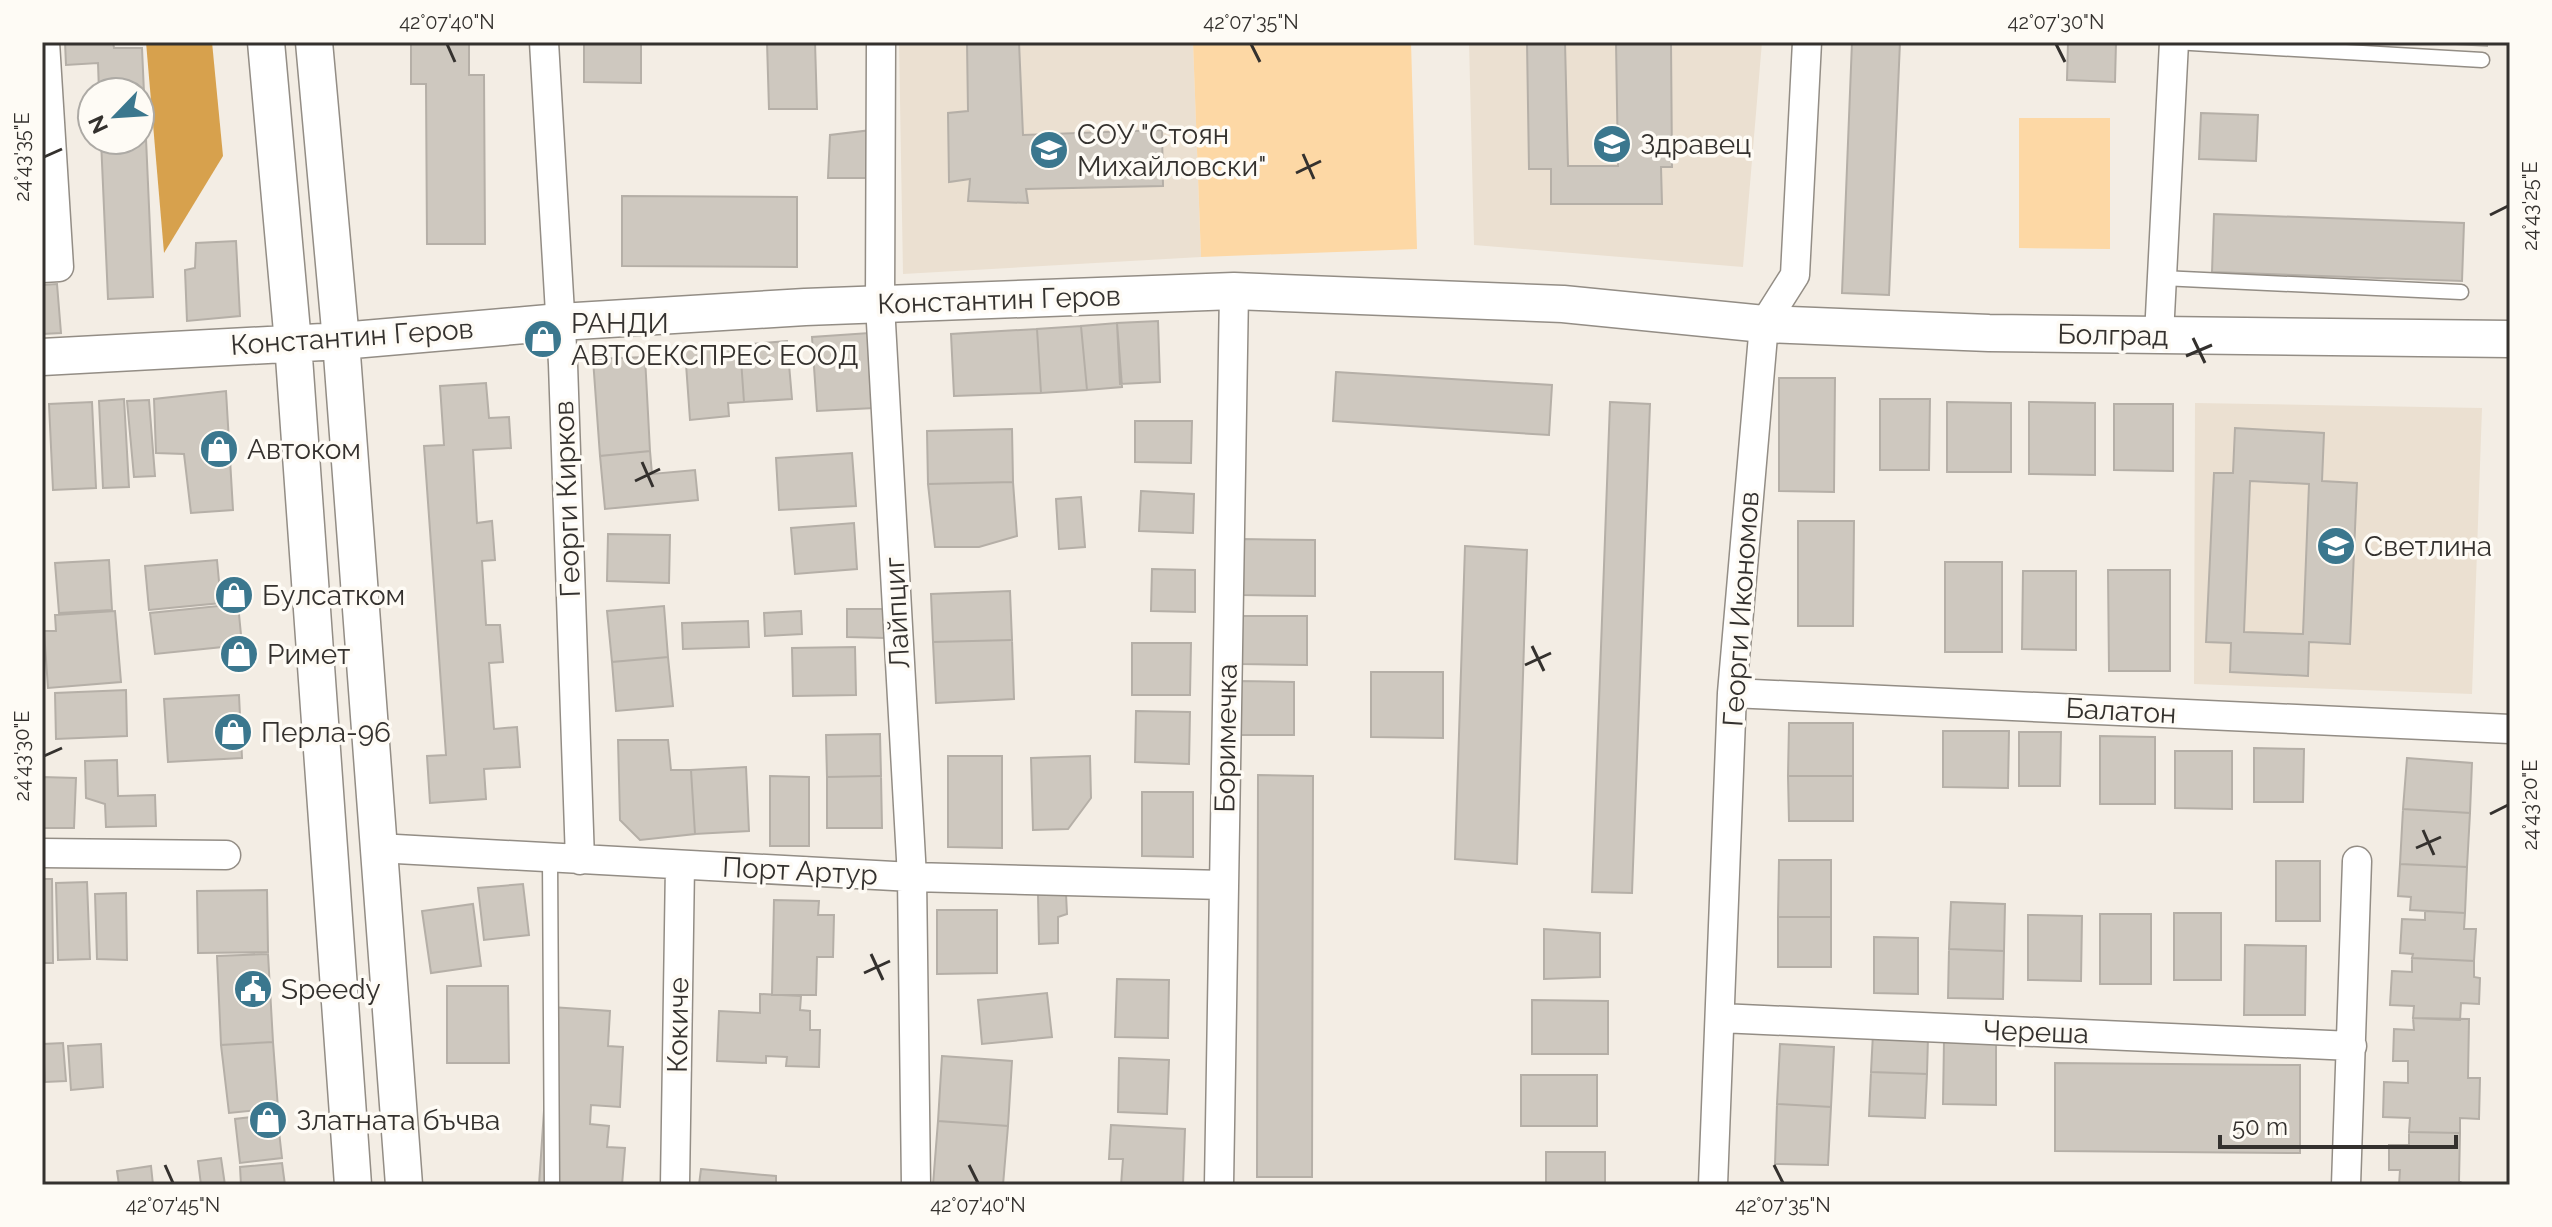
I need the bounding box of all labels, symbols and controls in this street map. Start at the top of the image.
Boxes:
text: 42°07'40"N [399,10,495,34]
text: 42°07'35"N [1203,10,1299,34]
text: 42°07'30"N [2008,10,2104,34]
north arrow [76,76,156,156]
text: N [83,111,113,138]
text: 24°43'35"E [10,112,34,202]
place label: СОУ "Стоян Михайловски" [1077,118,1266,183]
school or university icon: Здравец [1591,123,1633,165]
place label: Здравец [1640,128,1751,161]
school or university icon: СОУ "Стоян Михайловски" [1028,129,1070,171]
text: 24°43'25"E [2518,161,2542,251]
street label: Константин Геров [877,279,1121,321]
place label: РАНДИ АВТОЕКСПРЕС ЕООД [571,307,859,372]
street label: Константин Геров [229,312,475,362]
shop icon: РАНДИ АВТОЕКСПРЕС ЕООД [522,318,564,360]
street label: Болград [2057,318,2169,352]
street label: Георги Кирков [547,400,587,598]
shop icon: Автоком [198,428,240,470]
place label: Автоком [247,433,361,466]
street label: Георги Икономов [1716,490,1766,728]
school or university icon: Светлина [2315,525,2357,567]
place label: Светлина [2364,530,2492,563]
street label: Лайпциг [878,556,916,670]
shop icon: Булсатком [213,574,255,616]
place label: Булсатком [262,579,405,612]
shop icon: Римет [218,633,260,675]
place label: Римет [267,638,350,671]
street label: Боримечка [1208,663,1244,813]
street label: Балатон [2065,692,2177,730]
text: 24°43'30"E [10,711,34,801]
shop icon: Перла-96 [212,711,254,753]
place label: Перла-96 [261,716,391,749]
text: 24°43'20"E [2518,760,2542,850]
street label: Порт Артур [721,850,879,892]
public building icon: Speedy [232,968,274,1010]
place label: Speedy [281,973,381,1006]
street label: Кокиче [661,977,695,1073]
street label: Череша [1983,1014,2089,1050]
shop icon: Златната бъчва [247,1099,289,1141]
scale bar [2220,1099,2456,1149]
place label: Златната бъчва [296,1104,500,1137]
text: 50 m [2232,1112,2288,1141]
text: 42°07'45"N [126,1193,220,1217]
text: 42°07'40"N [930,1193,1026,1217]
text: 42°07'35"N [1735,1193,1831,1217]

